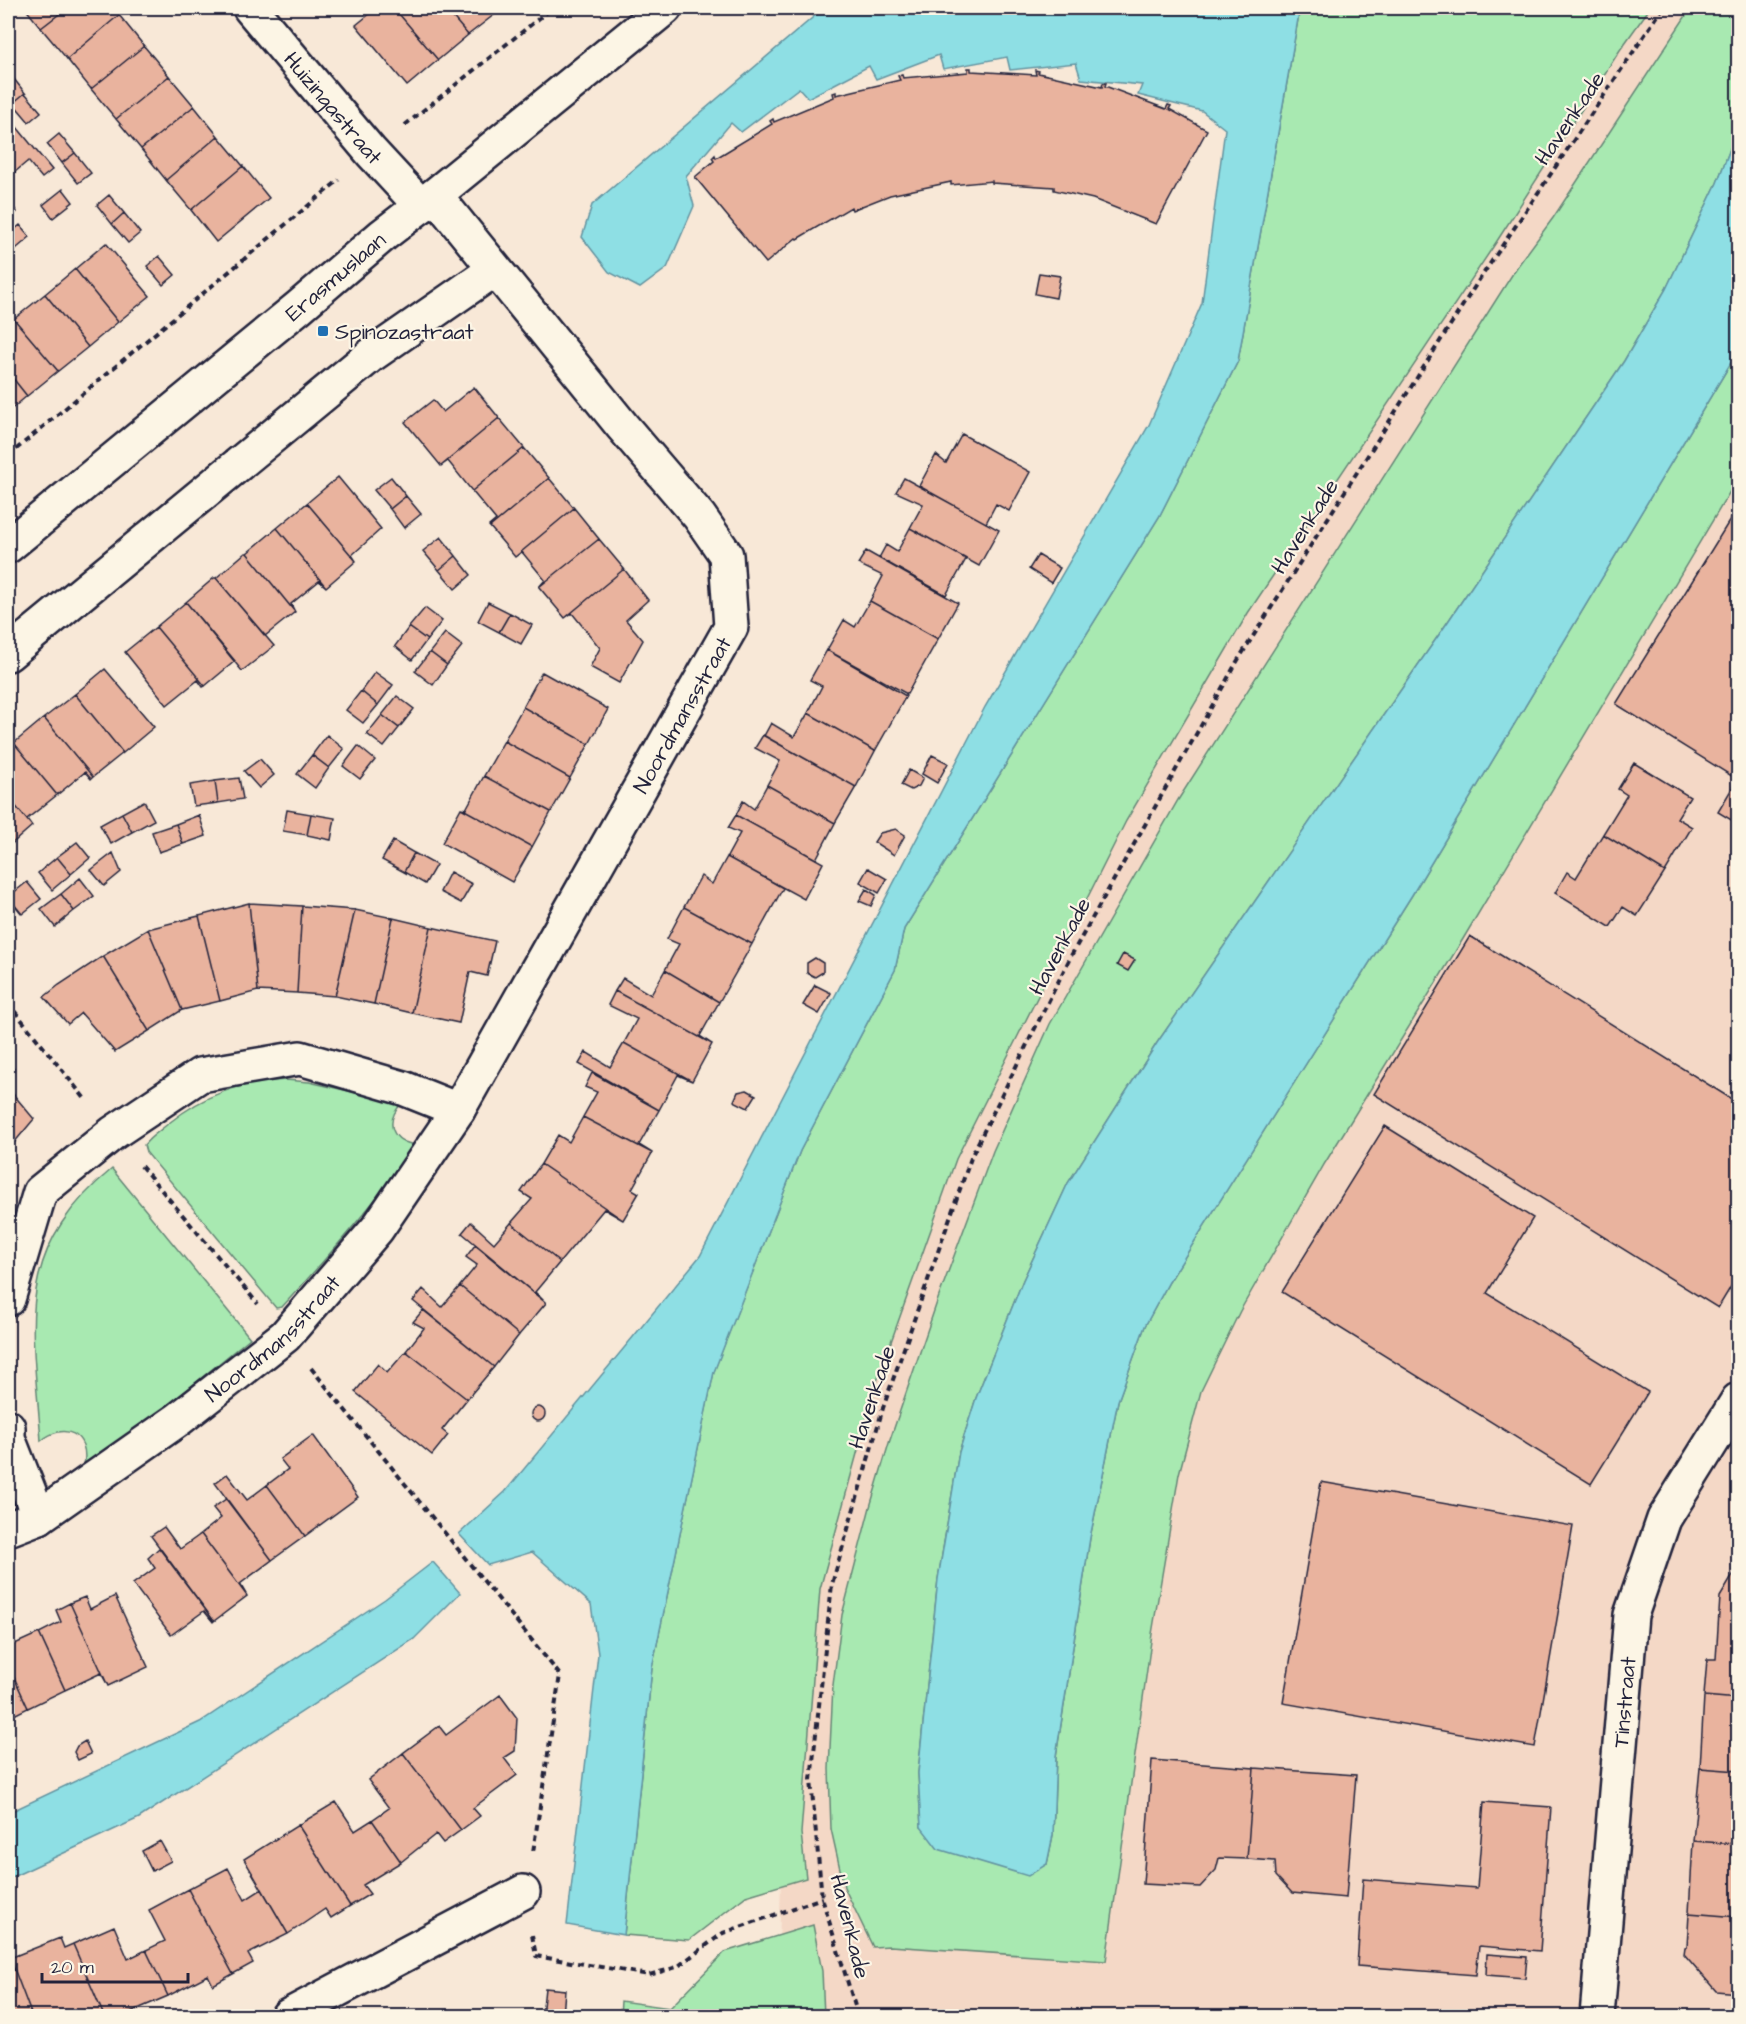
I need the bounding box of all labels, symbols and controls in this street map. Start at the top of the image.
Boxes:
street label: Huizingastraat [276,45,389,172]
street label: Havenkade [1528,66,1613,172]
street label: Erasmuslaan [279,225,393,329]
place label: Spinozastraat [335,317,474,348]
marker: Spinozastraat [316,324,330,338]
street label: Havenkade [1264,473,1347,580]
street label: Noordmansstraat [626,631,740,799]
street label: Havenkade [1022,892,1099,1001]
street label: Noordmansstraat [199,1268,348,1410]
street label: Havenkade [841,1342,904,1453]
street label: Tinstraat [1606,1655,1644,1749]
street label: Havenkade [822,1871,878,1982]
scale bar [42,1946,188,1984]
text: 20 m [51,1955,94,1980]

